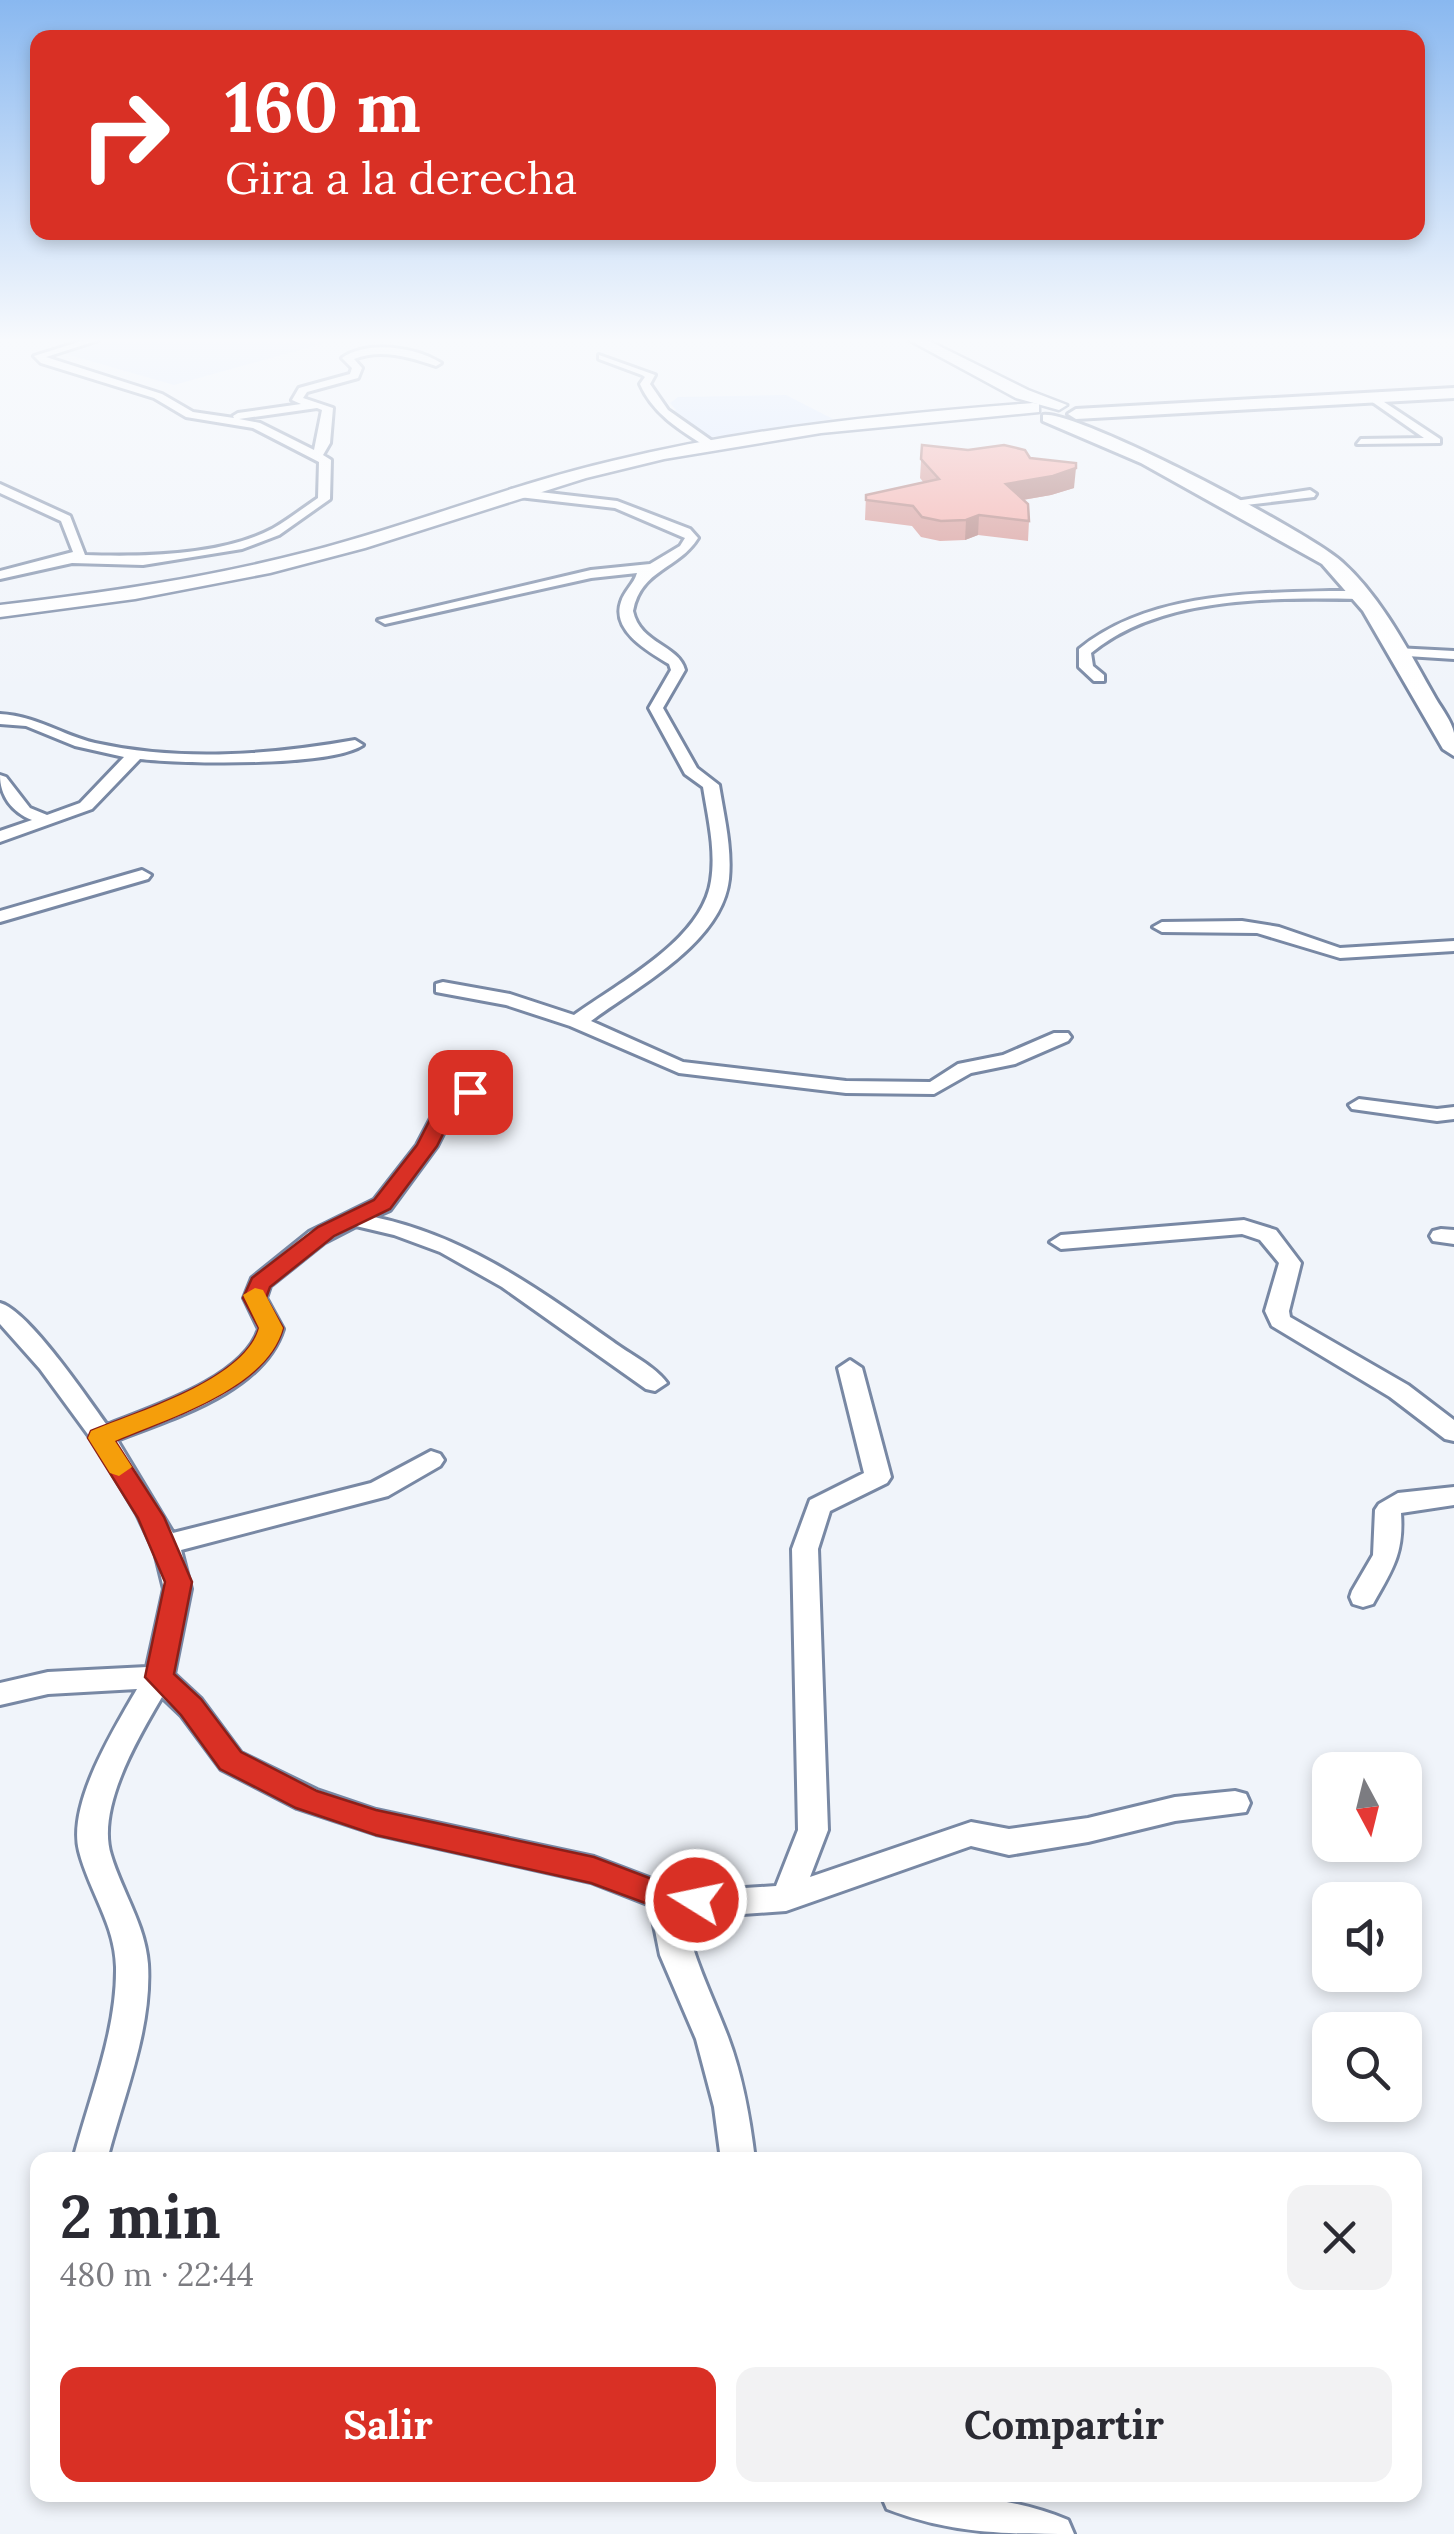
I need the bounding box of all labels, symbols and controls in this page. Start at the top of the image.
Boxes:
text: 160 m [225,62,421,151]
icon: right [60,70,190,200]
text: Gira a la derecha [225,149,577,206]
pin [428,1050,513,1135]
icon: arrive [443,1065,498,1120]
north arrow [1312,1752,1422,1862]
map controls [1312,1752,1422,2122]
position arrow [644,1848,748,1952]
button: sound [1312,1882,1422,1992]
button: search [1312,2012,1422,2122]
text: 2 min [60,2178,221,2254]
button: close [1287,2185,1392,2290]
text: 480 m · 22:44 [60,2254,254,2295]
button: Salir [60,2367,716,2482]
button: Compartir [736,2367,1392,2482]

